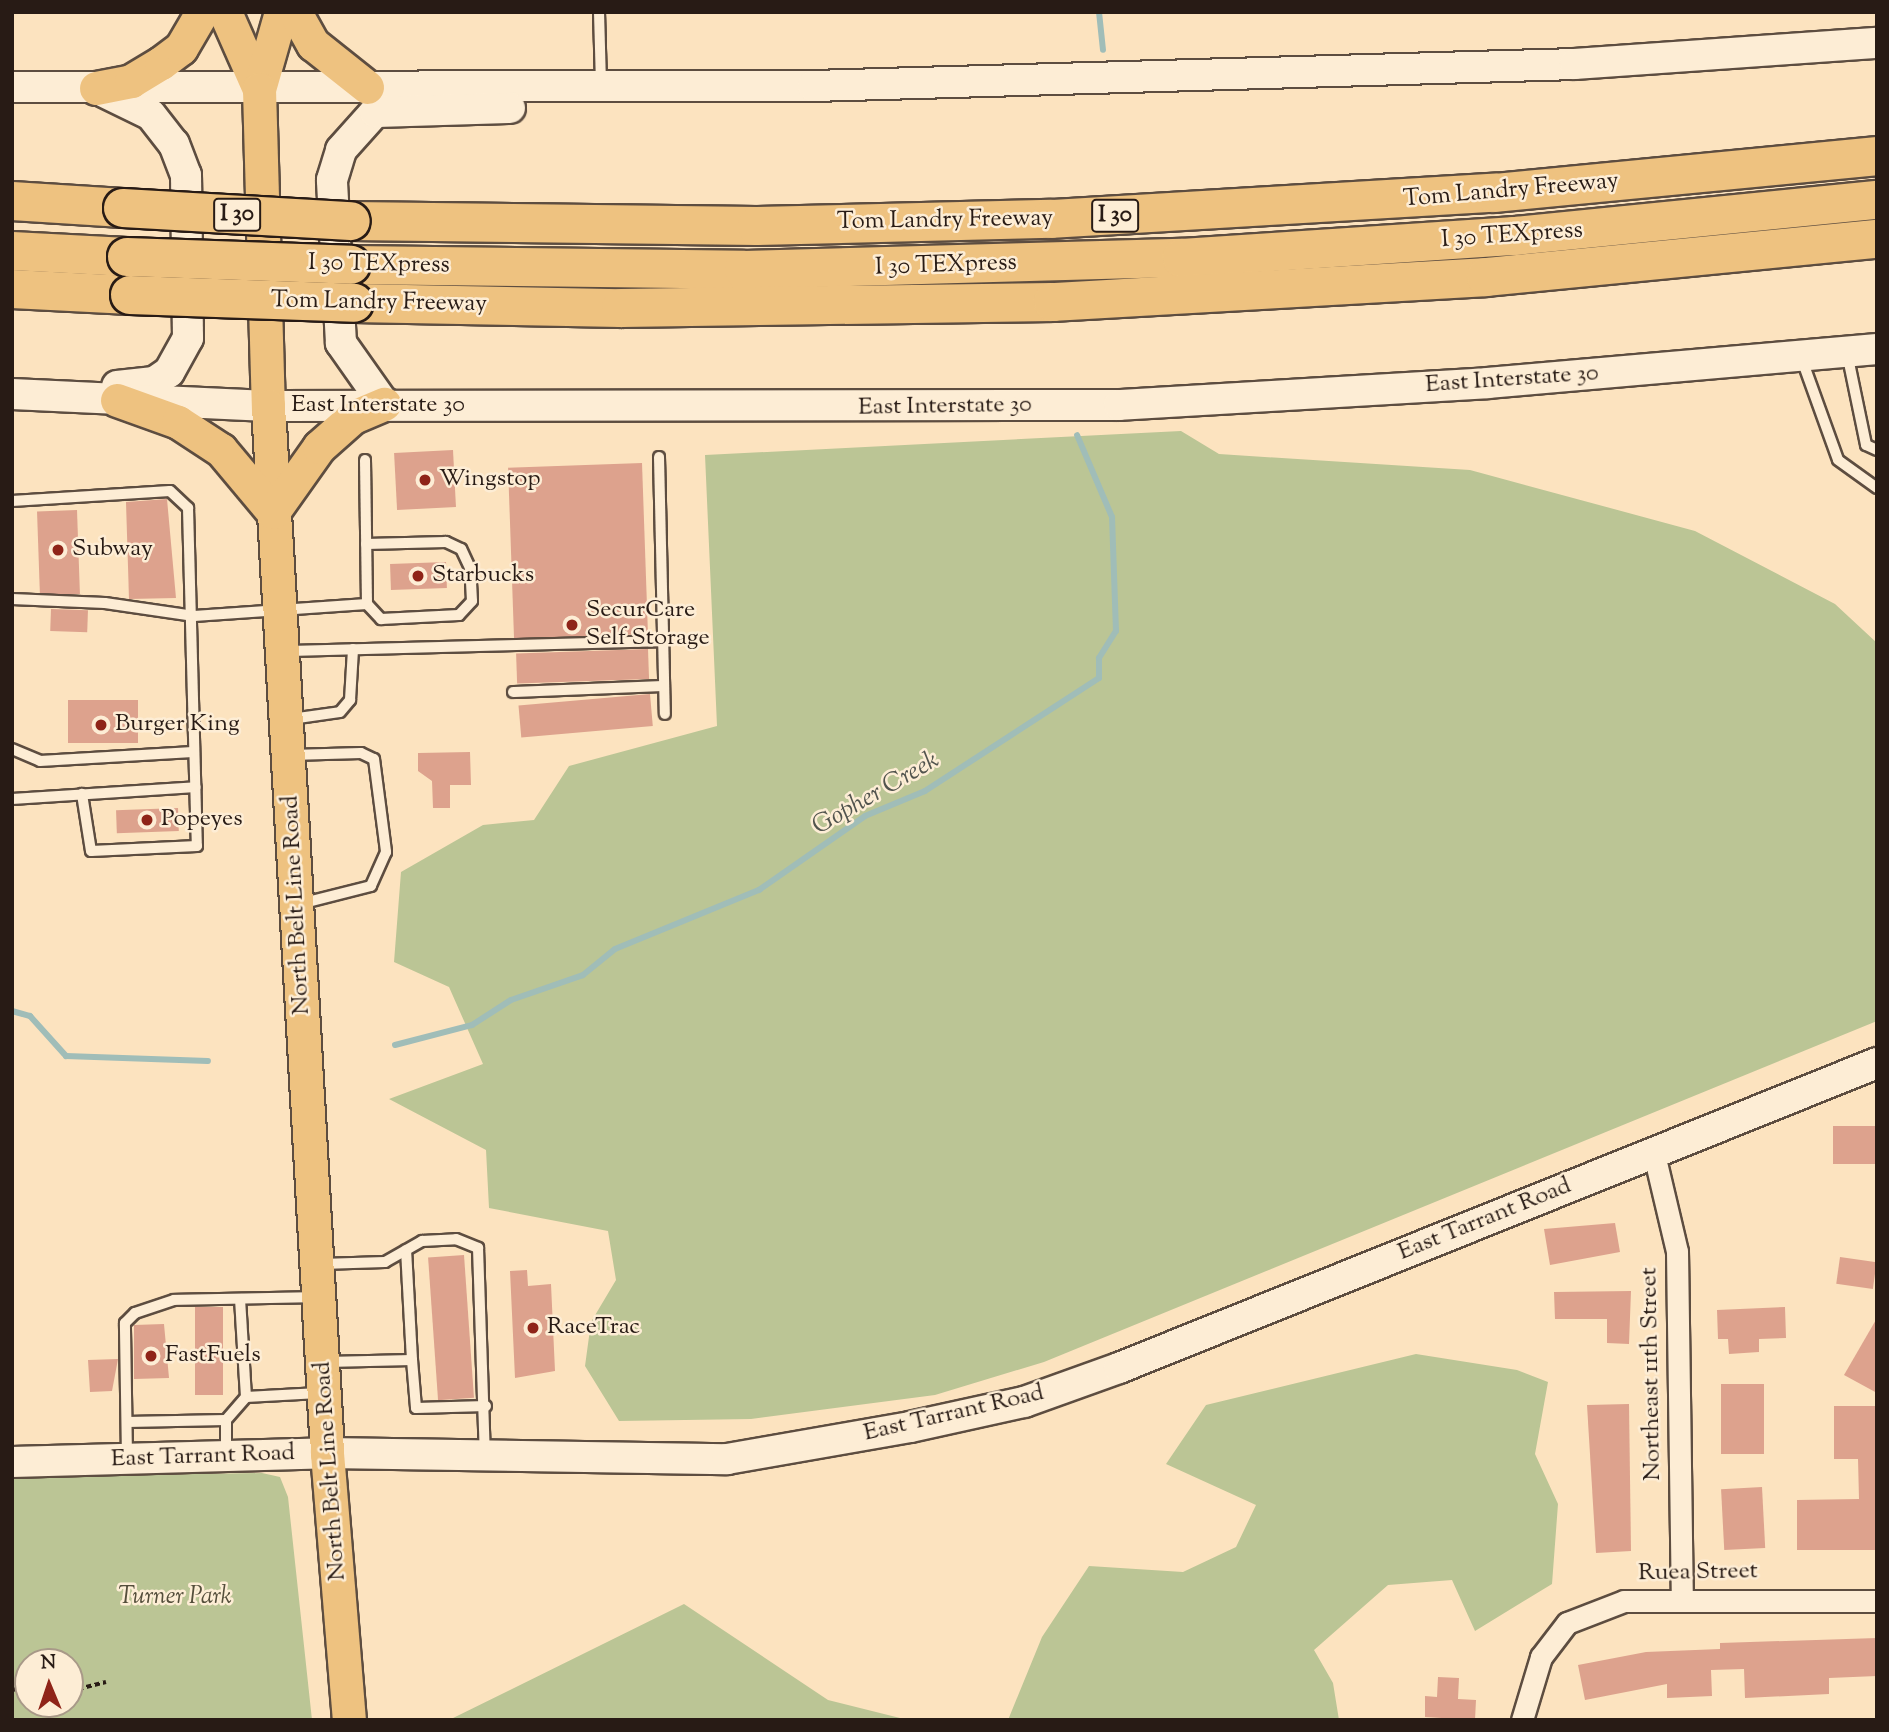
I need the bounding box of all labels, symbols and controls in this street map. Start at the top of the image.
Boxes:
street label: Tom Landry Freeway [1402,167,1620,215]
road number: I 30 [212,196,262,234]
road number: I 30 [1090,196,1140,236]
street label: Tom Landry Freeway [837,205,1053,237]
street label: I 30 TEXpress [1440,217,1584,255]
street label: I 30 TEXpress [308,249,450,281]
street label: I 30 TEXpress [875,249,1017,283]
street label: Tom Landry Freeway [271,287,487,319]
street label: East Interstate 30 [1424,360,1600,400]
street label: East Interstate 30 [858,391,1032,423]
street label: East Interstate 30 [291,392,465,420]
place label: Wingstop [439,466,541,494]
marker: Wingstop [417,472,433,488]
place label: Subway [72,536,153,564]
marker: Subway [50,542,66,558]
place label: Starbucks [432,562,534,590]
marker: Starbucks [410,568,426,584]
place label: SecurCare Self Storage [586,597,710,653]
marker: SecurCare Self Storage [564,617,580,633]
place label: Burger King [115,711,240,739]
marker: Burger King [93,717,109,733]
water label: Gopher Creek [807,745,945,843]
street label: North Belt Line Road [277,795,317,1015]
place label: Popeyes [161,806,243,834]
marker: Popeyes [139,812,155,828]
street label: East Tarrant Road [1394,1172,1576,1268]
street label: Northeast 11th Street [1636,1267,1668,1481]
place label: RaceTrac [547,1314,640,1342]
marker: RaceTrac [525,1320,541,1336]
place label: FastFuels [165,1342,261,1370]
marker: FastFuels [143,1348,159,1364]
street label: North Belt Line Road [309,1360,353,1582]
street label: East Tarrant Road [861,1379,1047,1449]
street label: East Tarrant Road [111,1439,295,1475]
street label: Ruea Street [1638,1558,1758,1588]
park label: Turner Park [118,1584,232,1612]
north arrow [14,1648,84,1718]
text: N [40,1650,56,1677]

